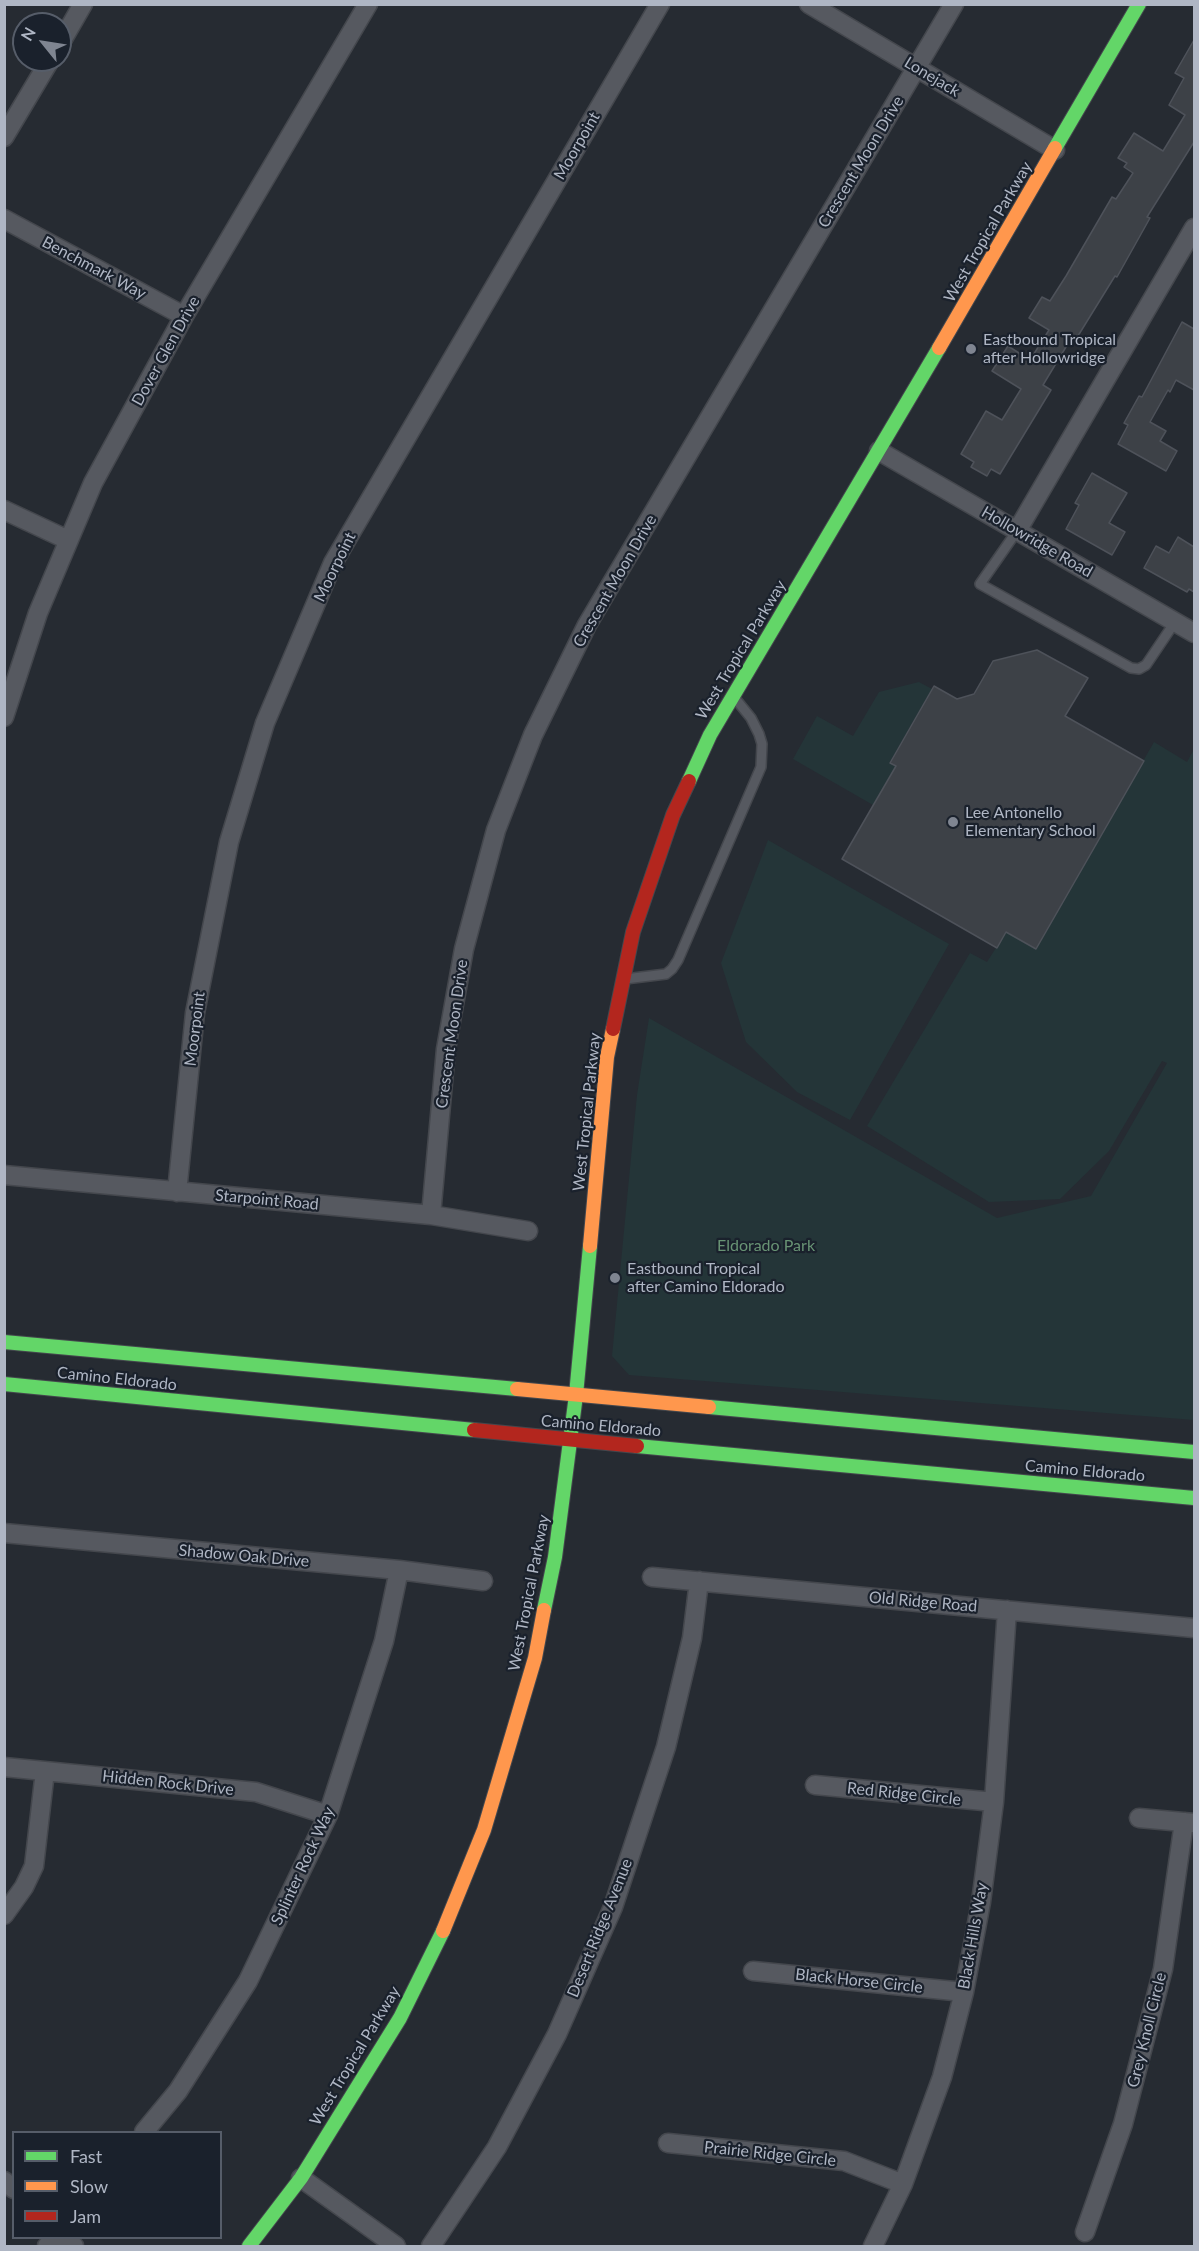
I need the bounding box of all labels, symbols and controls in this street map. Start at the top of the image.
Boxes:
north arrow [12,12,72,72]
text: N [16,24,39,44]
street label: Lonejack [901,53,963,101]
street label: Crescent Moon Drive [814,93,908,231]
street label: Moorpoint [550,109,604,183]
street label: West Tropical Parkway [940,158,1036,306]
street label: Benchmark Way [39,233,149,303]
street label: Dover Glen Drive [128,293,204,409]
place label: Eastbound Tropical after Hollowridge [983,330,1116,368]
marker: Eastbound Tropical after Hollowridge [964,342,978,356]
street label: Hollowridge Road [978,502,1096,582]
street label: Crescent Moon Drive [569,511,661,651]
street label: Moorpoint [310,529,360,605]
street label: West Tropical Parkway [692,577,790,723]
place label: Lee Antonello Elementary School [965,803,1096,841]
marker: Lee Antonello Elementary School [946,815,960,829]
street label: Crescent Moon Drive [432,958,472,1110]
street label: Moorpoint [181,991,209,1067]
street label: West Tropical Parkway [569,1032,605,1192]
street label: Starpoint Road [214,1186,320,1214]
park label: Eldorado Park [717,1236,815,1256]
place label: Eastbound Tropical after Camino Eldorado [627,1259,785,1297]
marker: Eastbound Tropical after Camino Eldorado [608,1271,622,1285]
street label: Camino Eldorado [56,1363,178,1395]
street label: Camino Eldorado [540,1411,662,1441]
street label: Camino Eldorado [1024,1456,1146,1486]
street label: West Tropical Parkway [504,1513,554,1673]
street label: Shadow Oak Drive [178,1541,310,1571]
street label: Old Ridge Road [868,1588,978,1616]
street label: Hidden Rock Drive [101,1767,235,1799]
street label: Red Ridge Circle [846,1778,962,1810]
street label: Splinter Rock Way [267,1804,339,1928]
street label: Desert Ridge Avenue [563,1856,637,2000]
street label: Black Hills Way [954,1881,992,1991]
street label: Black Horse Circle [794,1965,924,1997]
street label: Grey Knoll Circle [1123,1971,1171,2089]
street label: West Tropical Parkway [306,1983,404,2129]
legend [12,2131,222,2239]
street label: Prairie Ridge Circle [703,2138,837,2170]
text: Fast [70,2145,102,2167]
text: Slow [70,2175,108,2197]
text: Jam [70,2205,101,2227]

